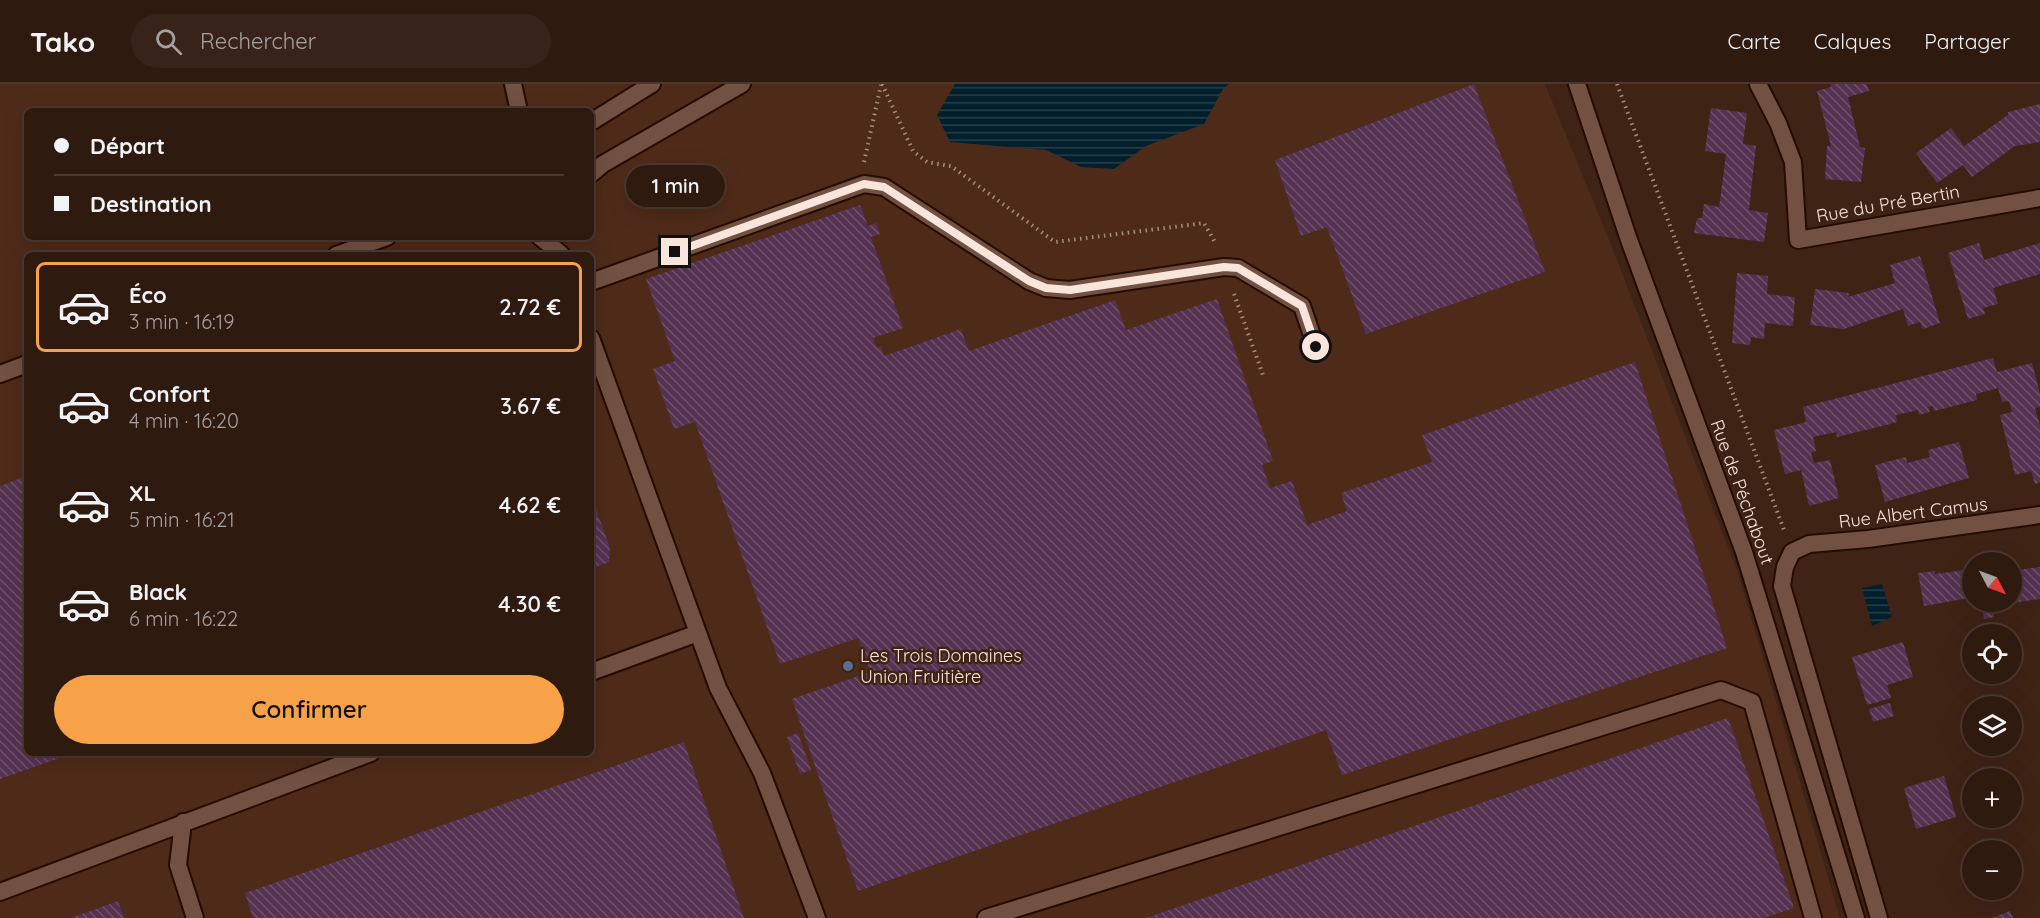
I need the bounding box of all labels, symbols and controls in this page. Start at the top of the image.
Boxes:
search box [131,14,551,68]
text: Tako [30,24,95,59]
icon: search [152,25,185,58]
text: Rechercher [200,27,316,55]
text: Carte [1727,28,1781,54]
text: Calques [1814,28,1891,54]
text: Partager [1924,28,2010,54]
text: Départ [90,132,165,160]
callout: 1 min [626,165,724,207]
text: 1 min [652,173,699,198]
street label: Rue du Pré Bertin [1814,180,1961,227]
text: Destination [90,190,212,218]
route end [661,238,688,265]
icon: car [57,280,111,334]
text: Éco [129,281,167,309]
text: 2.72 € [499,293,561,321]
text: 3 min · 16:19 [129,309,234,334]
route start [1302,333,1329,360]
icon: car [57,379,111,433]
text: Confort [129,380,211,408]
text: 3.67 € [500,392,561,420]
text: 4 min · 16:20 [129,408,239,433]
street label: Rue de Péchabout [1706,416,1779,567]
icon: car [57,478,111,532]
text: XL [129,479,156,507]
text: 4.62 € [499,491,561,519]
street label: Rue Albert Camus [1837,492,1989,533]
text: 5 min · 16:21 [129,507,235,532]
north arrow [1962,552,2022,612]
map controls [1962,552,2022,900]
icon: car [57,577,111,631]
text: Black [129,578,187,606]
text: 4.30 € [498,590,561,618]
text: 6 min · 16:22 [129,606,238,631]
button: locate [1962,624,2022,684]
place label: Les Trois Domaines Union Fruitière [860,644,1022,688]
marker: Les Trois Domaines Union Fruitière [841,659,855,673]
button: Confirmer [54,675,564,744]
button: layers [1962,696,2022,756]
button: + [1962,768,2022,828]
button: − [1962,840,2022,900]

